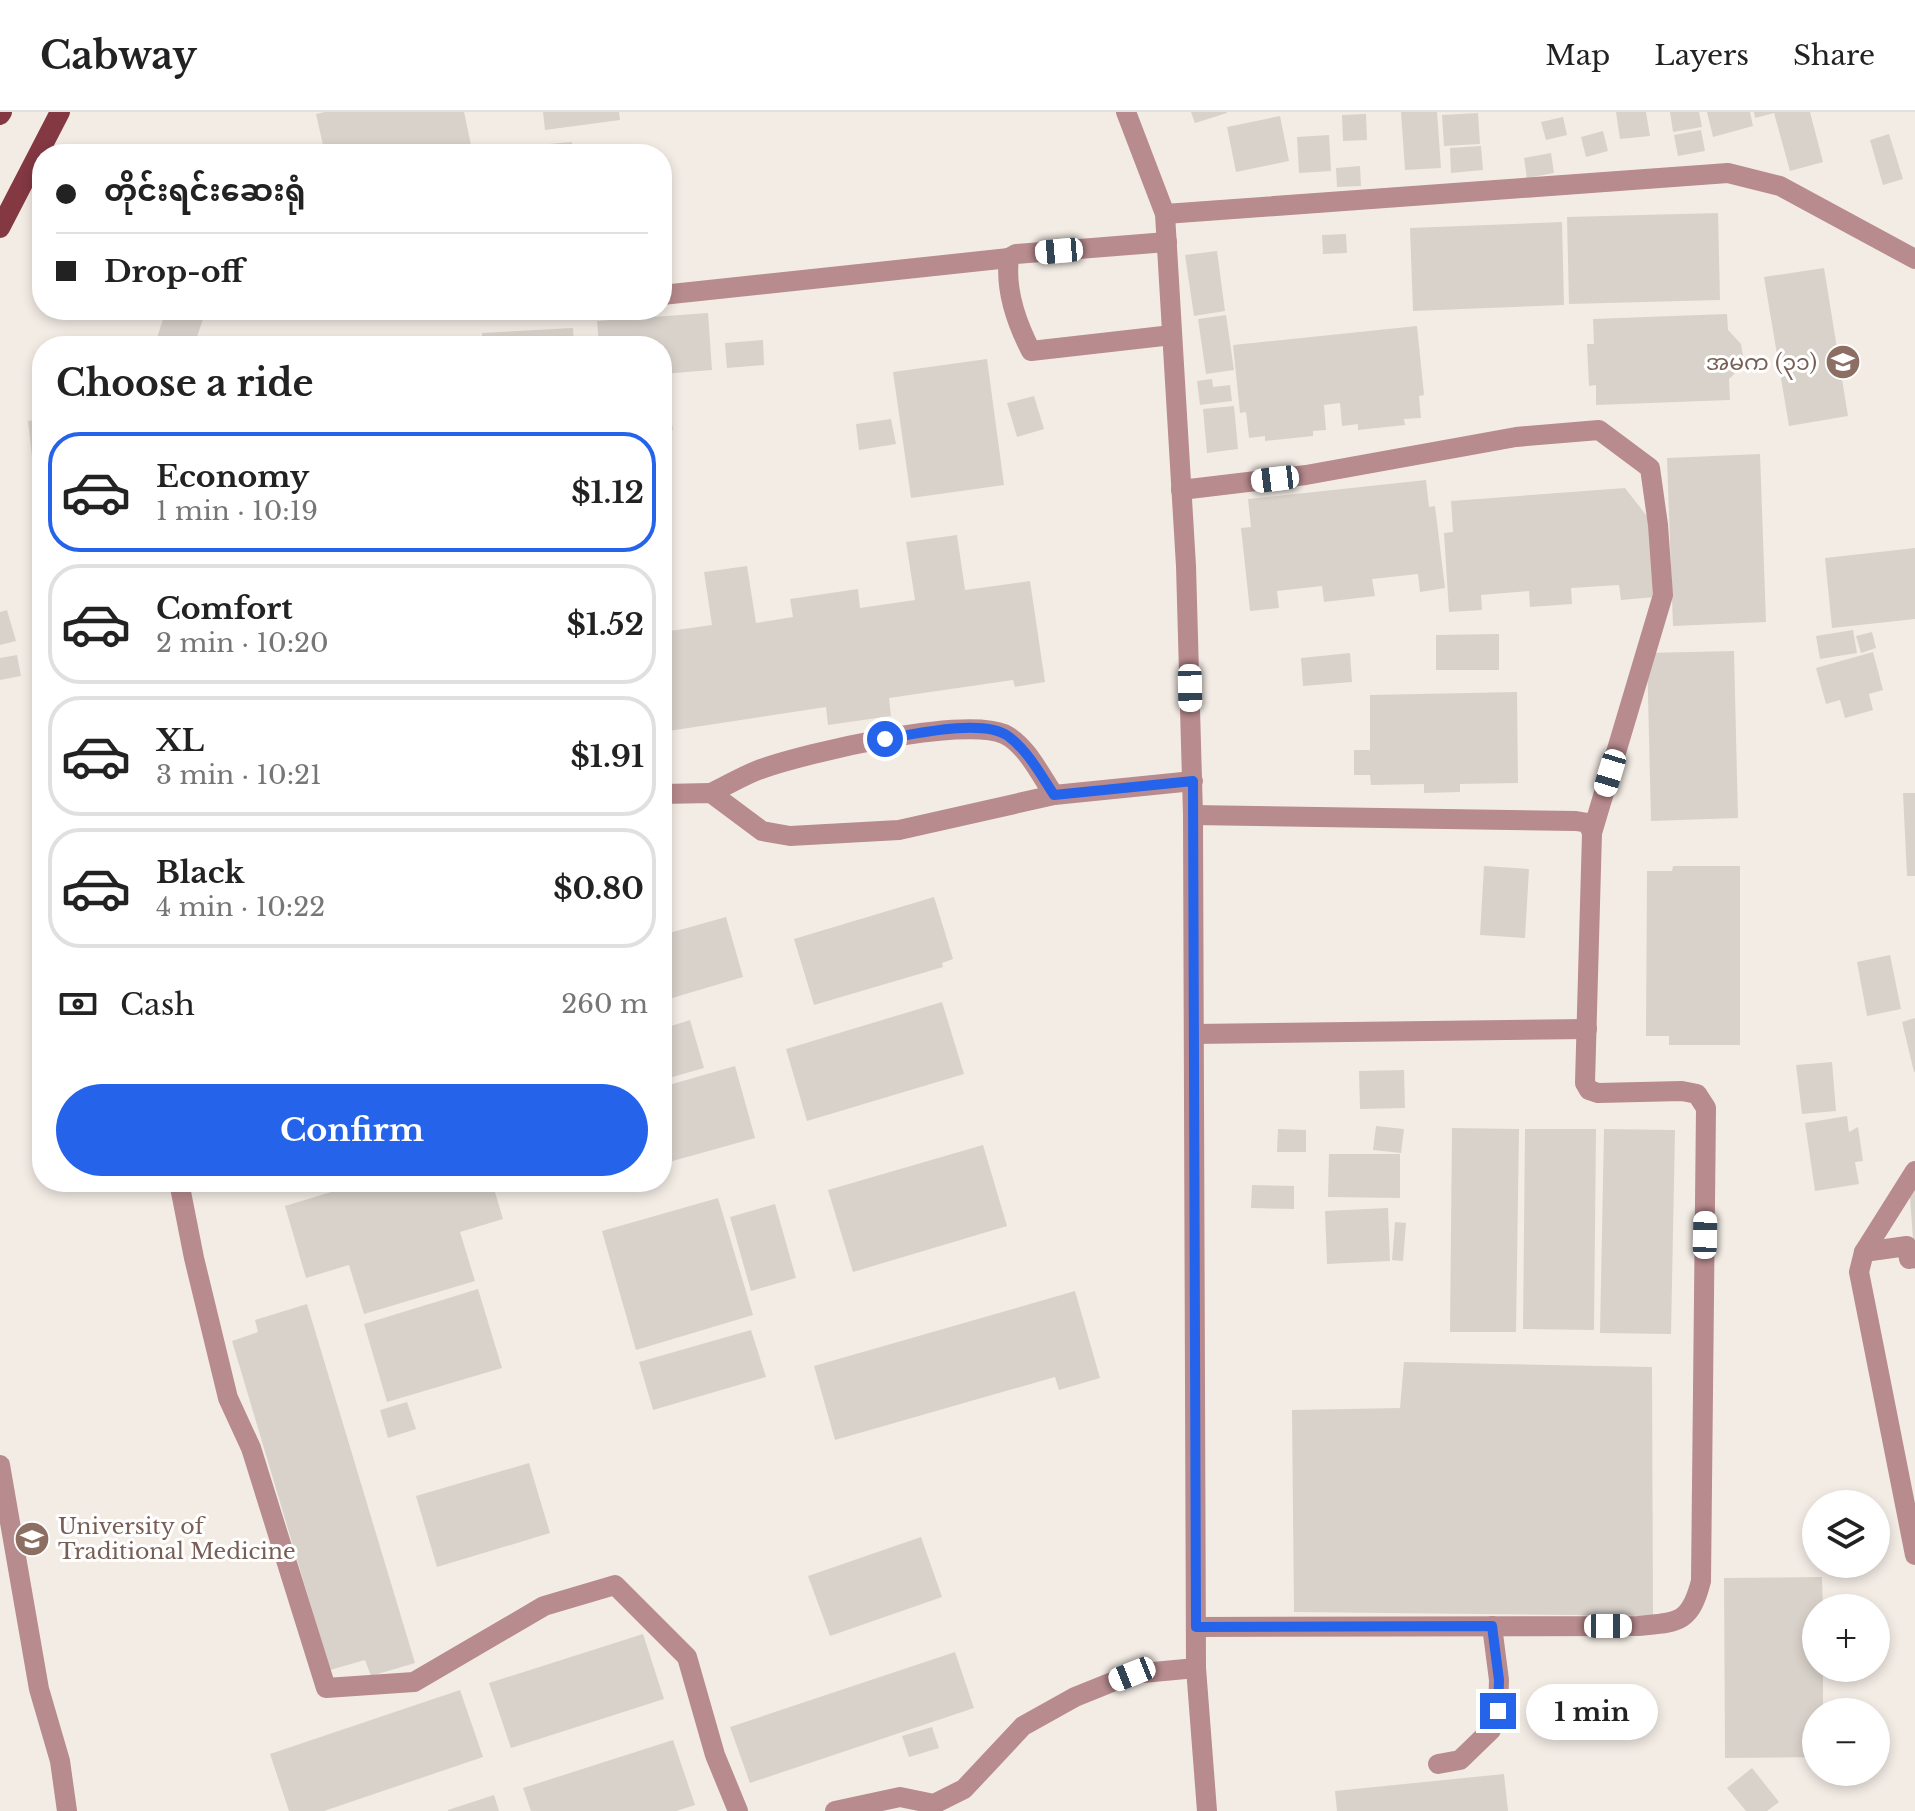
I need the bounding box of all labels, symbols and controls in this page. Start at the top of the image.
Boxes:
text: Cabway [40,32,197,79]
text: Map [1545,38,1610,73]
text: Layers [1654,38,1749,73]
text: Share [1793,38,1875,73]
text: တိုင်းရင်းဆေးရုံ [104,172,306,209]
car [1034,237,1084,265]
text: Drop-off [104,253,244,290]
school or university icon: အမက (၃၁) [1824,343,1862,381]
place label: အမက (၃၁) [1706,349,1817,380]
text: Choose a ride [56,361,313,406]
icon: car [60,456,132,528]
text: Economy [156,458,309,495]
car [1250,464,1300,494]
text: $1.12 [571,474,644,511]
text: 1 min · 10:19 [156,495,318,527]
icon: car [60,588,132,660]
text: Comfort [156,590,293,627]
text: $1.52 [566,606,644,643]
text: 2 min · 10:20 [156,627,329,659]
car [1178,664,1202,712]
icon: car [60,720,132,792]
route start [867,721,903,757]
text: XL [156,722,204,759]
text: $1.91 [571,738,644,775]
car [1592,747,1628,799]
text: 3 min · 10:21 [156,759,322,791]
icon: car [60,852,132,924]
text: Black [156,854,244,891]
text: $0.80 [553,870,644,907]
text: 4 min · 10:22 [156,891,325,923]
icon: cash [56,982,100,1026]
text: Cash [120,986,195,1023]
text: 260 m [561,988,648,1020]
button: Confirm [56,1084,648,1176]
car [1693,1211,1717,1259]
map controls [1802,1490,1890,1786]
button: layers [1802,1490,1890,1578]
place label: University of Traditional Medicine [58,1513,296,1565]
school or university icon: University of Traditional Medicine [13,1520,51,1558]
button: + [1802,1594,1890,1682]
car [1584,1614,1632,1638]
car [1105,1654,1159,1694]
callout: 1 min [1526,1683,1658,1739]
route end [1480,1693,1516,1729]
text: 1 min [1554,1696,1630,1728]
button: − [1802,1698,1890,1786]

